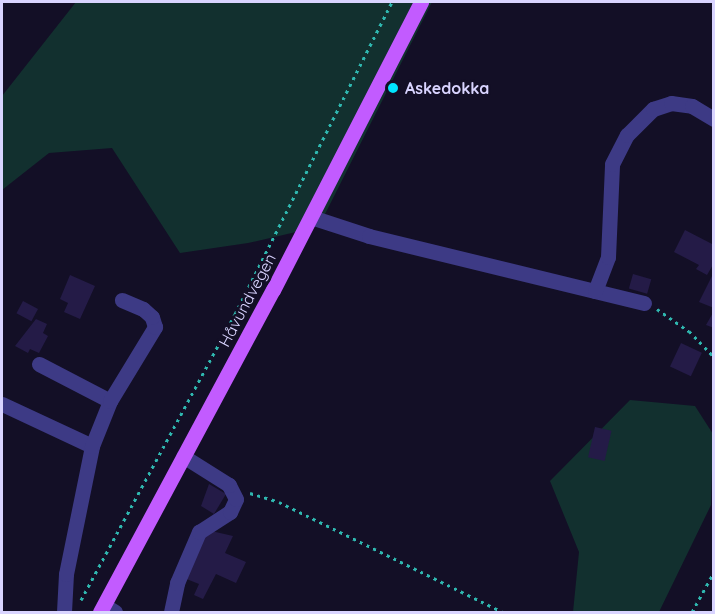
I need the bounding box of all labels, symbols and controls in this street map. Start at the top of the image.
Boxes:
place label: Askedokka [405,78,489,98]
marker: Askedokka [386,81,400,95]
street label: Håvundvegen [214,250,280,350]

